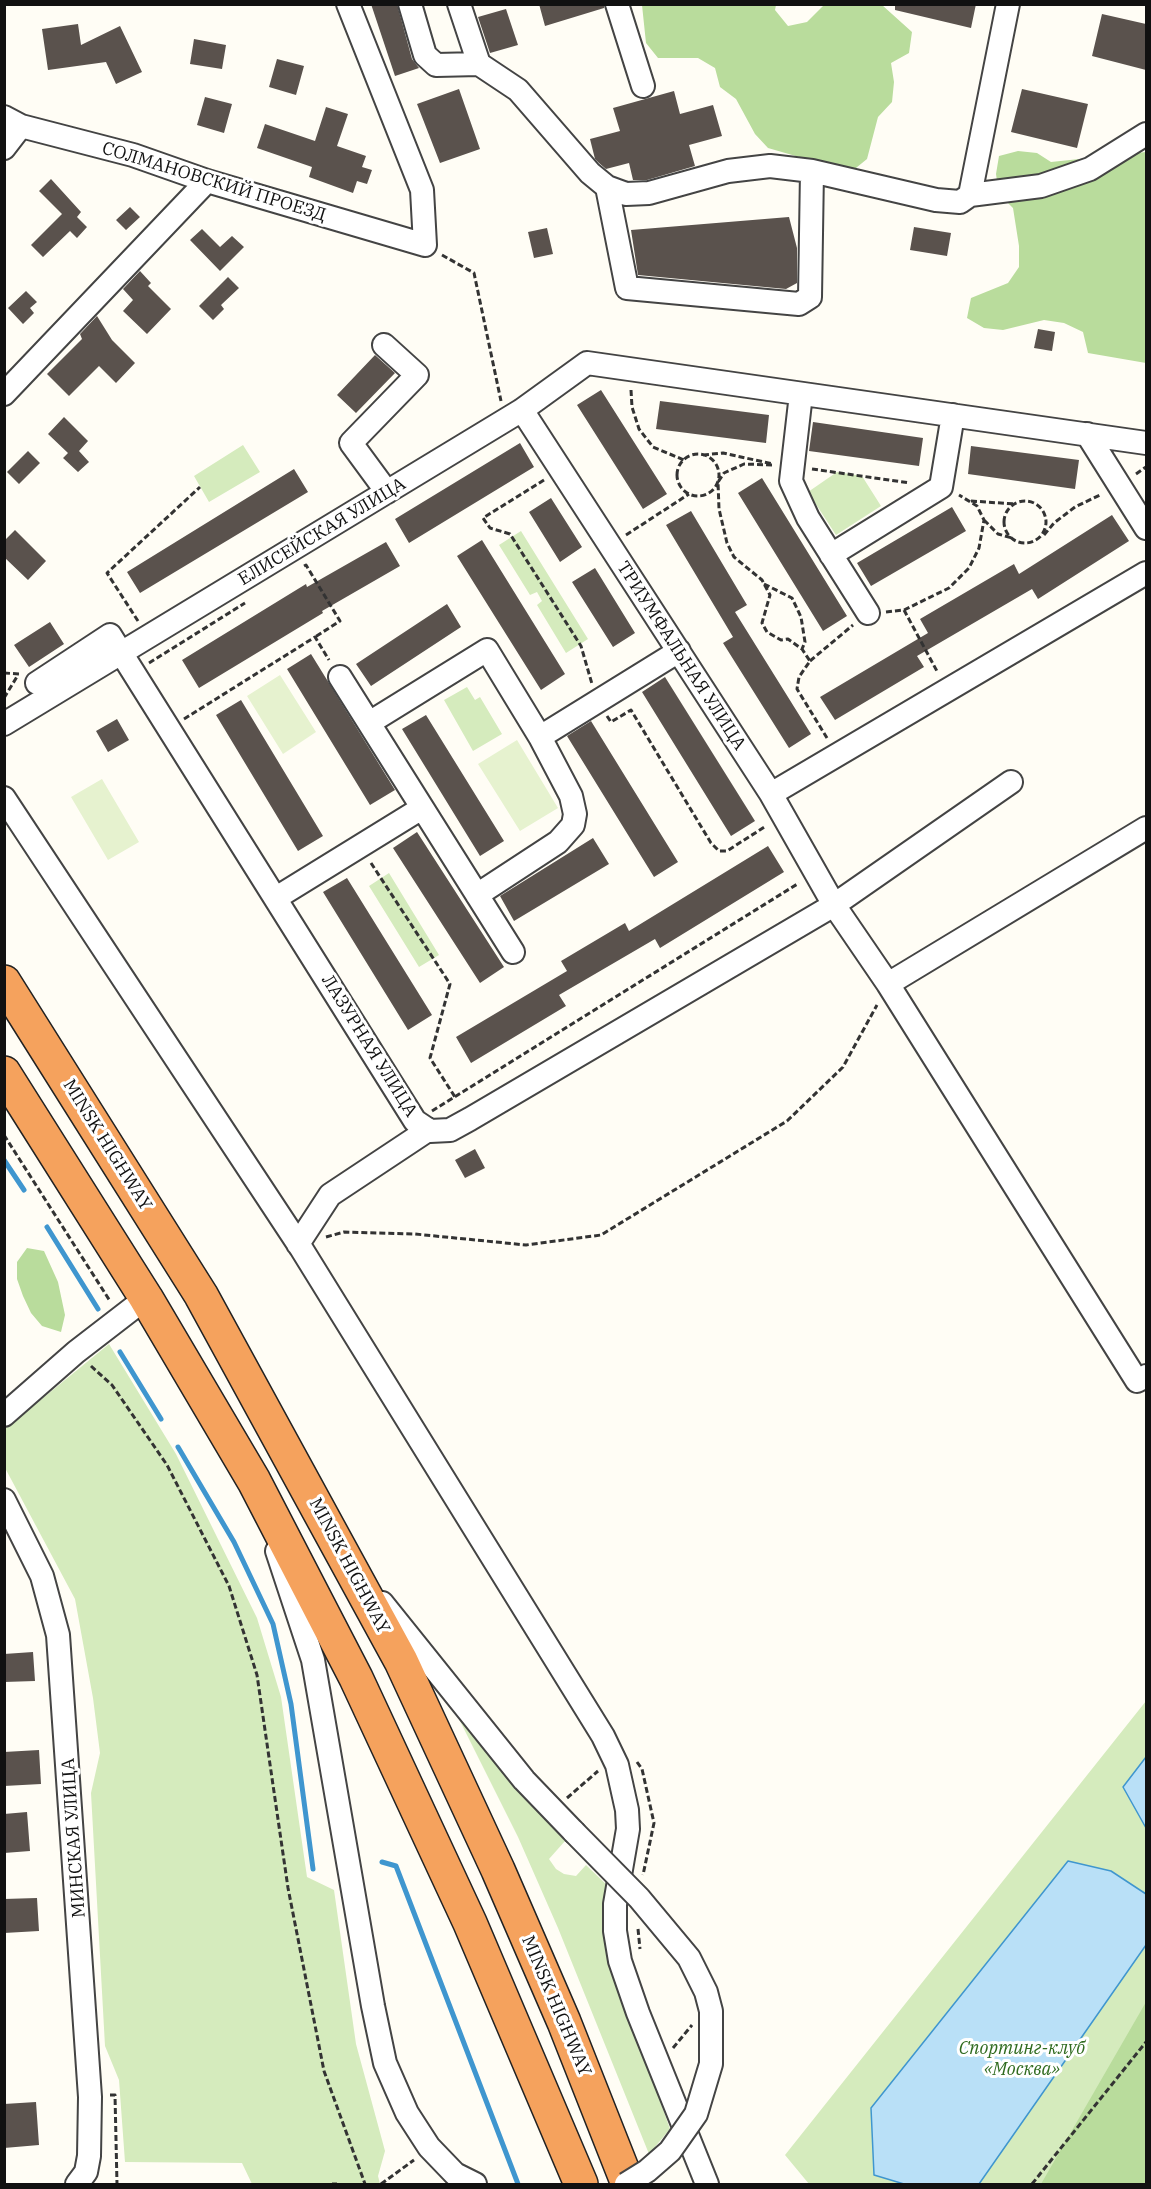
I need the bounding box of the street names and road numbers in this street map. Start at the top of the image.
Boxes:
street label: СОЛМАНОВСКИЙ ПРОЕЗД [99,138,329,226]
street label: ЕЛИСЕЙСКАЯ УЛИЦА [234,473,410,591]
street label: ТРИУМФАЛЬНАЯ УЛИЦА [612,558,750,754]
street label: ЛАЗУРНАЯ УЛИЦА [316,971,422,1121]
street label: MINSK HIGHWAY [58,1075,156,1215]
street label: MINSK HIGHWAY [304,1494,394,1638]
street label: МИНСКАЯ УЛИЦА [58,1757,90,1919]
street label: MINSK HIGHWAY [517,1933,595,2079]

